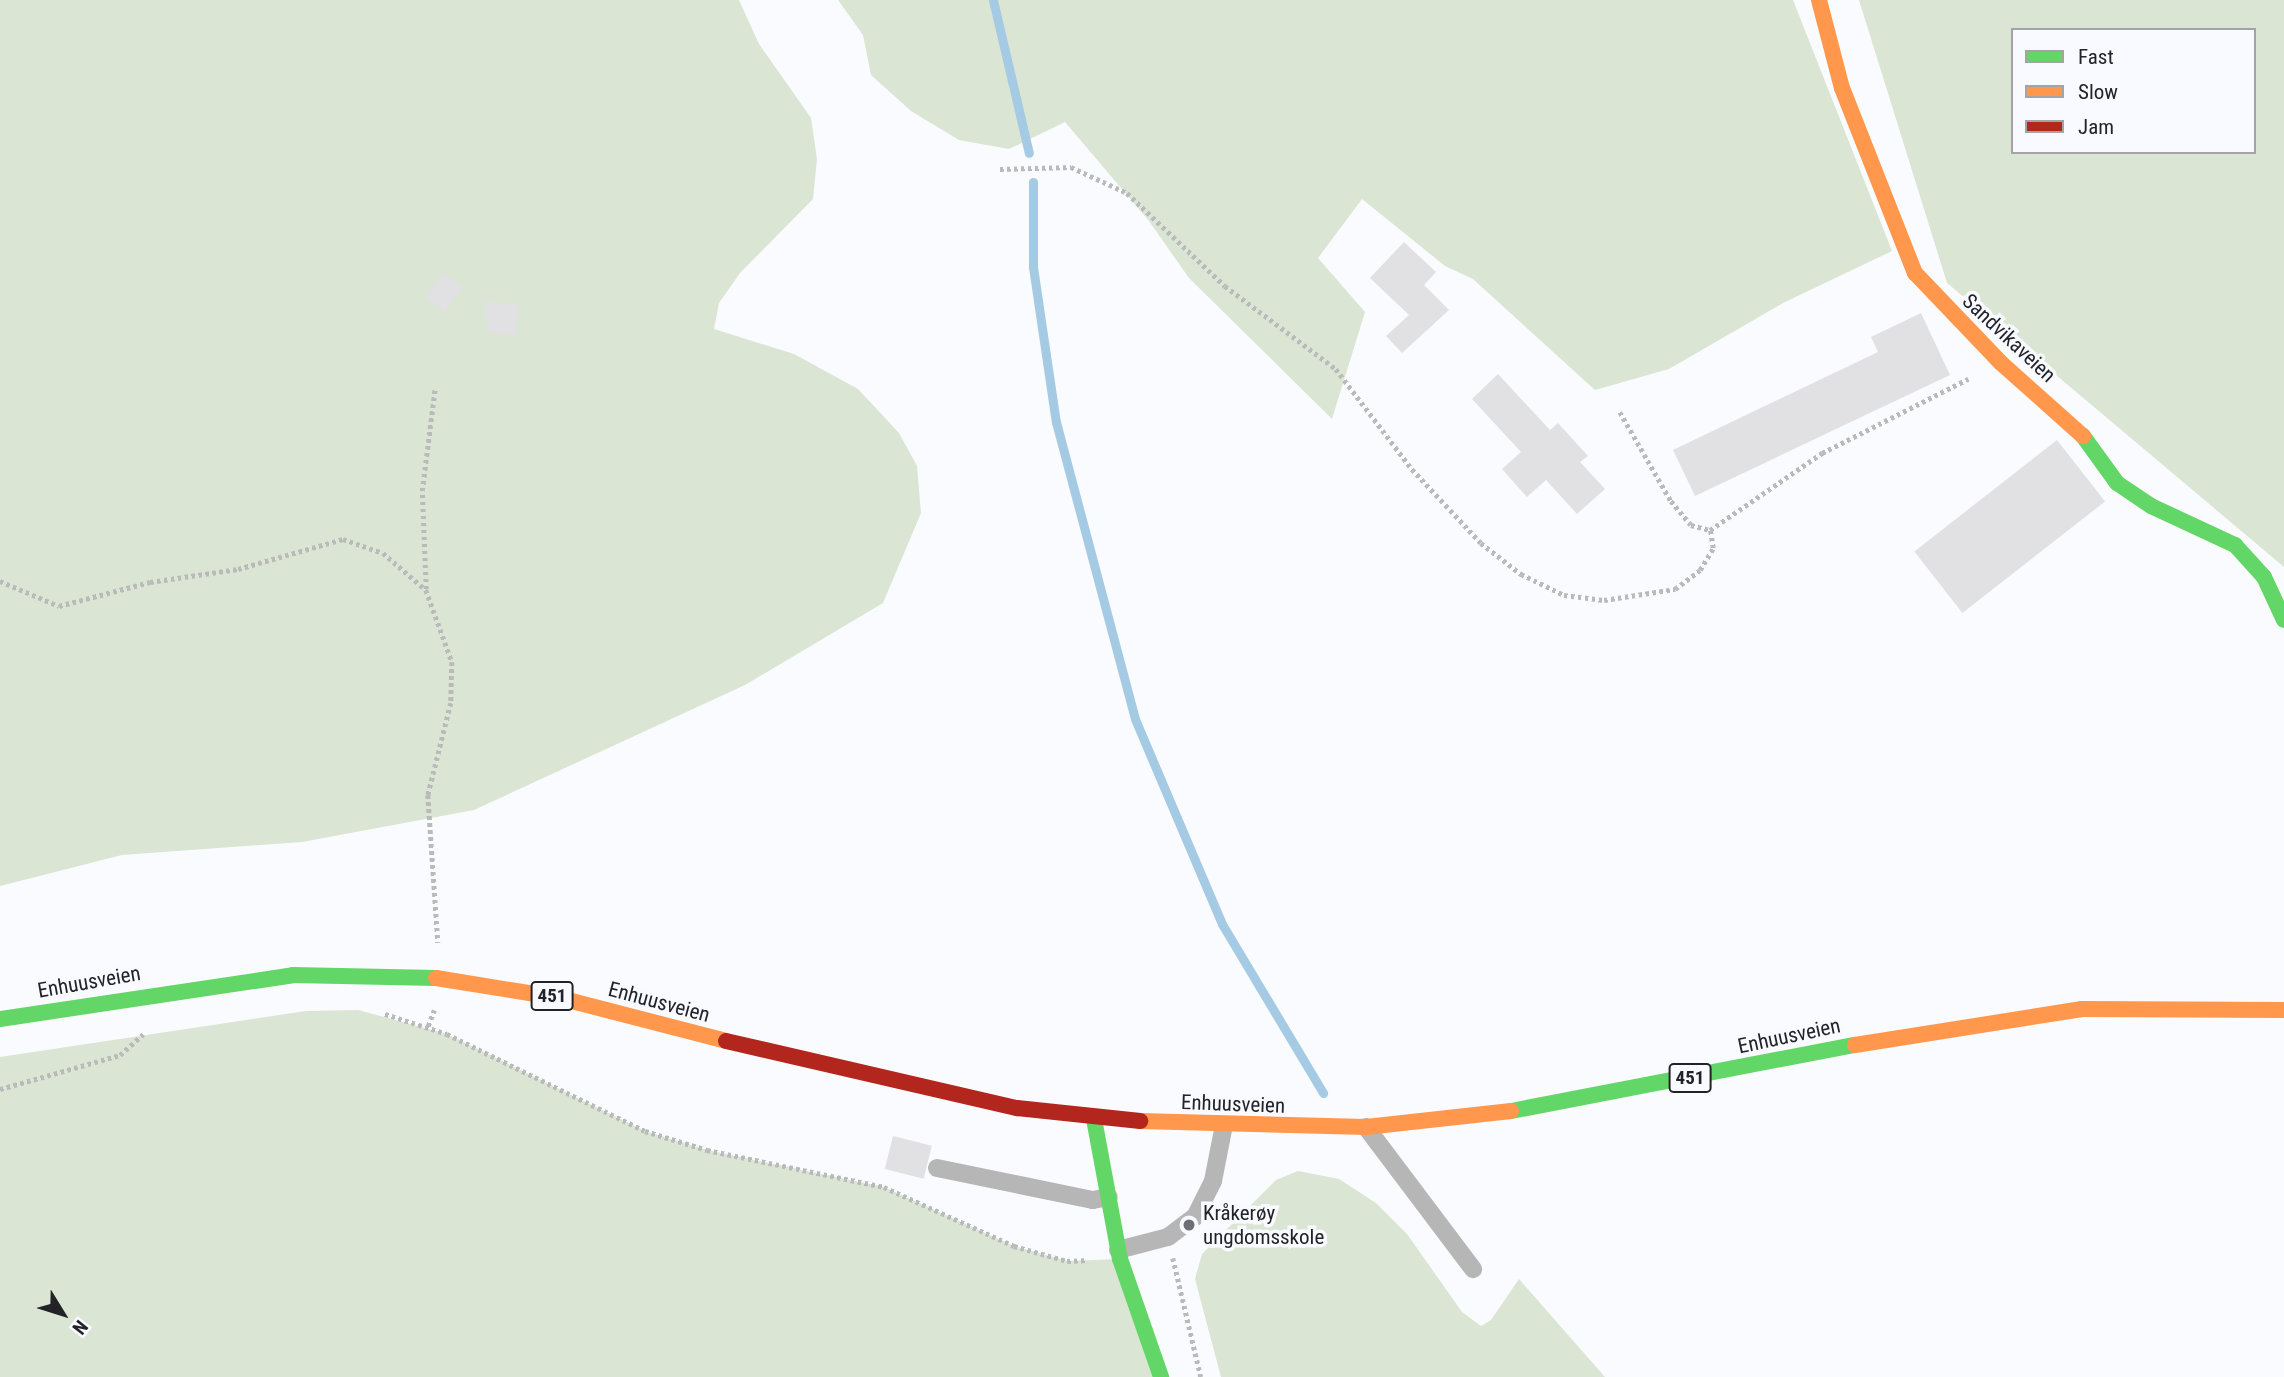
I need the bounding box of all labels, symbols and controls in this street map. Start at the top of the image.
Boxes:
legend [2011,28,2256,154]
text: Fast [2078,45,2114,69]
text: Slow [2078,80,2118,104]
text: Jam [2078,115,2114,139]
street label: Sandvikaveien [1957,288,2061,388]
street label: Enhuusveien [36,961,142,1003]
street label: Enhuusveien [605,976,713,1028]
road number: 451 [529,980,575,1012]
street label: Enhuusveien [1735,1013,1843,1059]
road number: 451 [1667,1062,1713,1094]
street label: Enhuusveien [1181,1090,1285,1118]
place label: Kråkerøy ungdomsskole [1203,1200,1324,1250]
marker: Kråkerøy ungdomsskole [1181,1217,1197,1233]
north arrow [28,1279,98,1349]
text: N [67,1316,93,1339]

